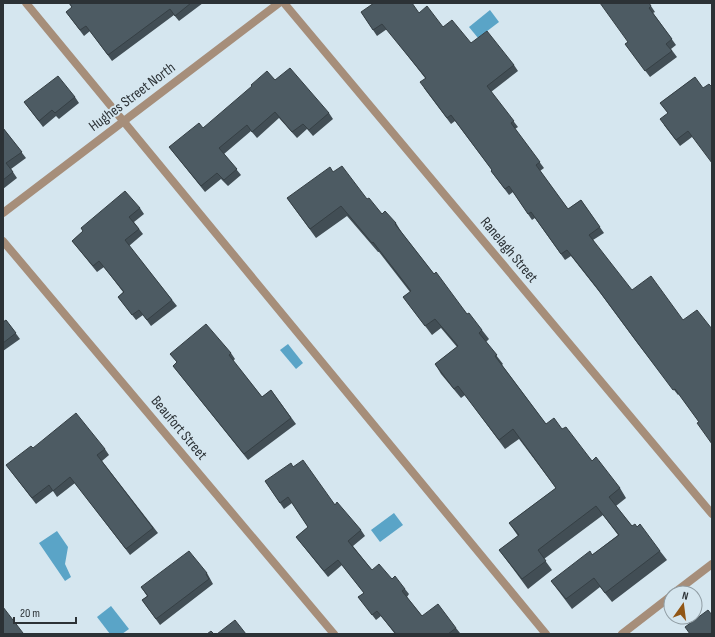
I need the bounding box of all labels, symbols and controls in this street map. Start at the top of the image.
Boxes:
street label: Hughes Street North [85,58,179,136]
street label: Ranelagh Street [476,213,542,287]
street label: Beaufort Street [147,392,212,464]
north arrow [663,585,703,625]
text: N [681,589,690,603]
scale bar [14,599,76,625]
text: 20 m [20,606,40,621]

